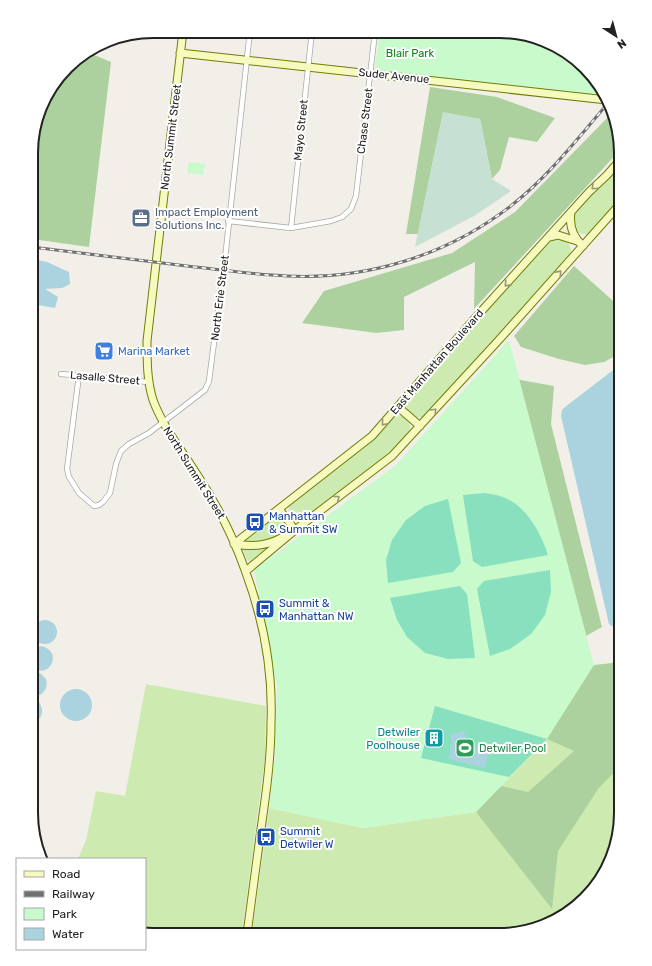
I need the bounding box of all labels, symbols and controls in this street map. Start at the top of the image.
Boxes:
north arrow [596,16,636,56]
text: N [614,36,629,51]
park label: Blair Park [386,47,434,60]
street label: Suder Avenue [358,66,430,86]
street label: North Summit Street [158,83,184,191]
street label: Chase Street [355,87,376,155]
street label: Mayo Street [291,98,311,161]
one-way arrow [591,183,599,190]
place label: Impact Employment Solutions Inc. [155,206,259,232]
office icon: Impact Employment Solutions Inc. [130,207,152,229]
street label: North Erie Street [208,254,232,341]
one-way arrow [554,270,561,278]
one-way arrow [504,279,511,287]
street label: East Manhattan Boulevard [388,307,486,417]
supermarket icon: Marina Market [93,340,115,362]
place label: Marina Market [118,345,191,358]
street label: Lasalle Street [70,368,141,388]
one-way arrow [429,408,437,416]
one-way arrow [381,419,388,426]
street label: North Summit Street [160,424,228,522]
one-way arrow [333,495,340,502]
place label: Manhattan & Summit SW [269,510,338,536]
bus stop icon: Manhattan & Summit SW [244,511,266,533]
place label: Summit & Manhattan NW [279,597,354,623]
bus stop icon: Summit & Manhattan NW [254,598,276,620]
place label: Detwiler Poolhouse [366,726,421,752]
building icon: Detwiler Poolhouse [423,727,445,749]
sports icon: Detwiler Pool [454,737,476,759]
place label: Detwiler Pool [479,742,546,755]
place label: Summit Detwiler W [280,825,334,851]
bus stop icon: Summit Detwiler W [255,826,277,848]
legend [16,858,146,950]
text: Road [52,867,80,881]
text: Railway [52,887,95,901]
text: Park [52,907,78,921]
text: Water [52,927,84,941]

